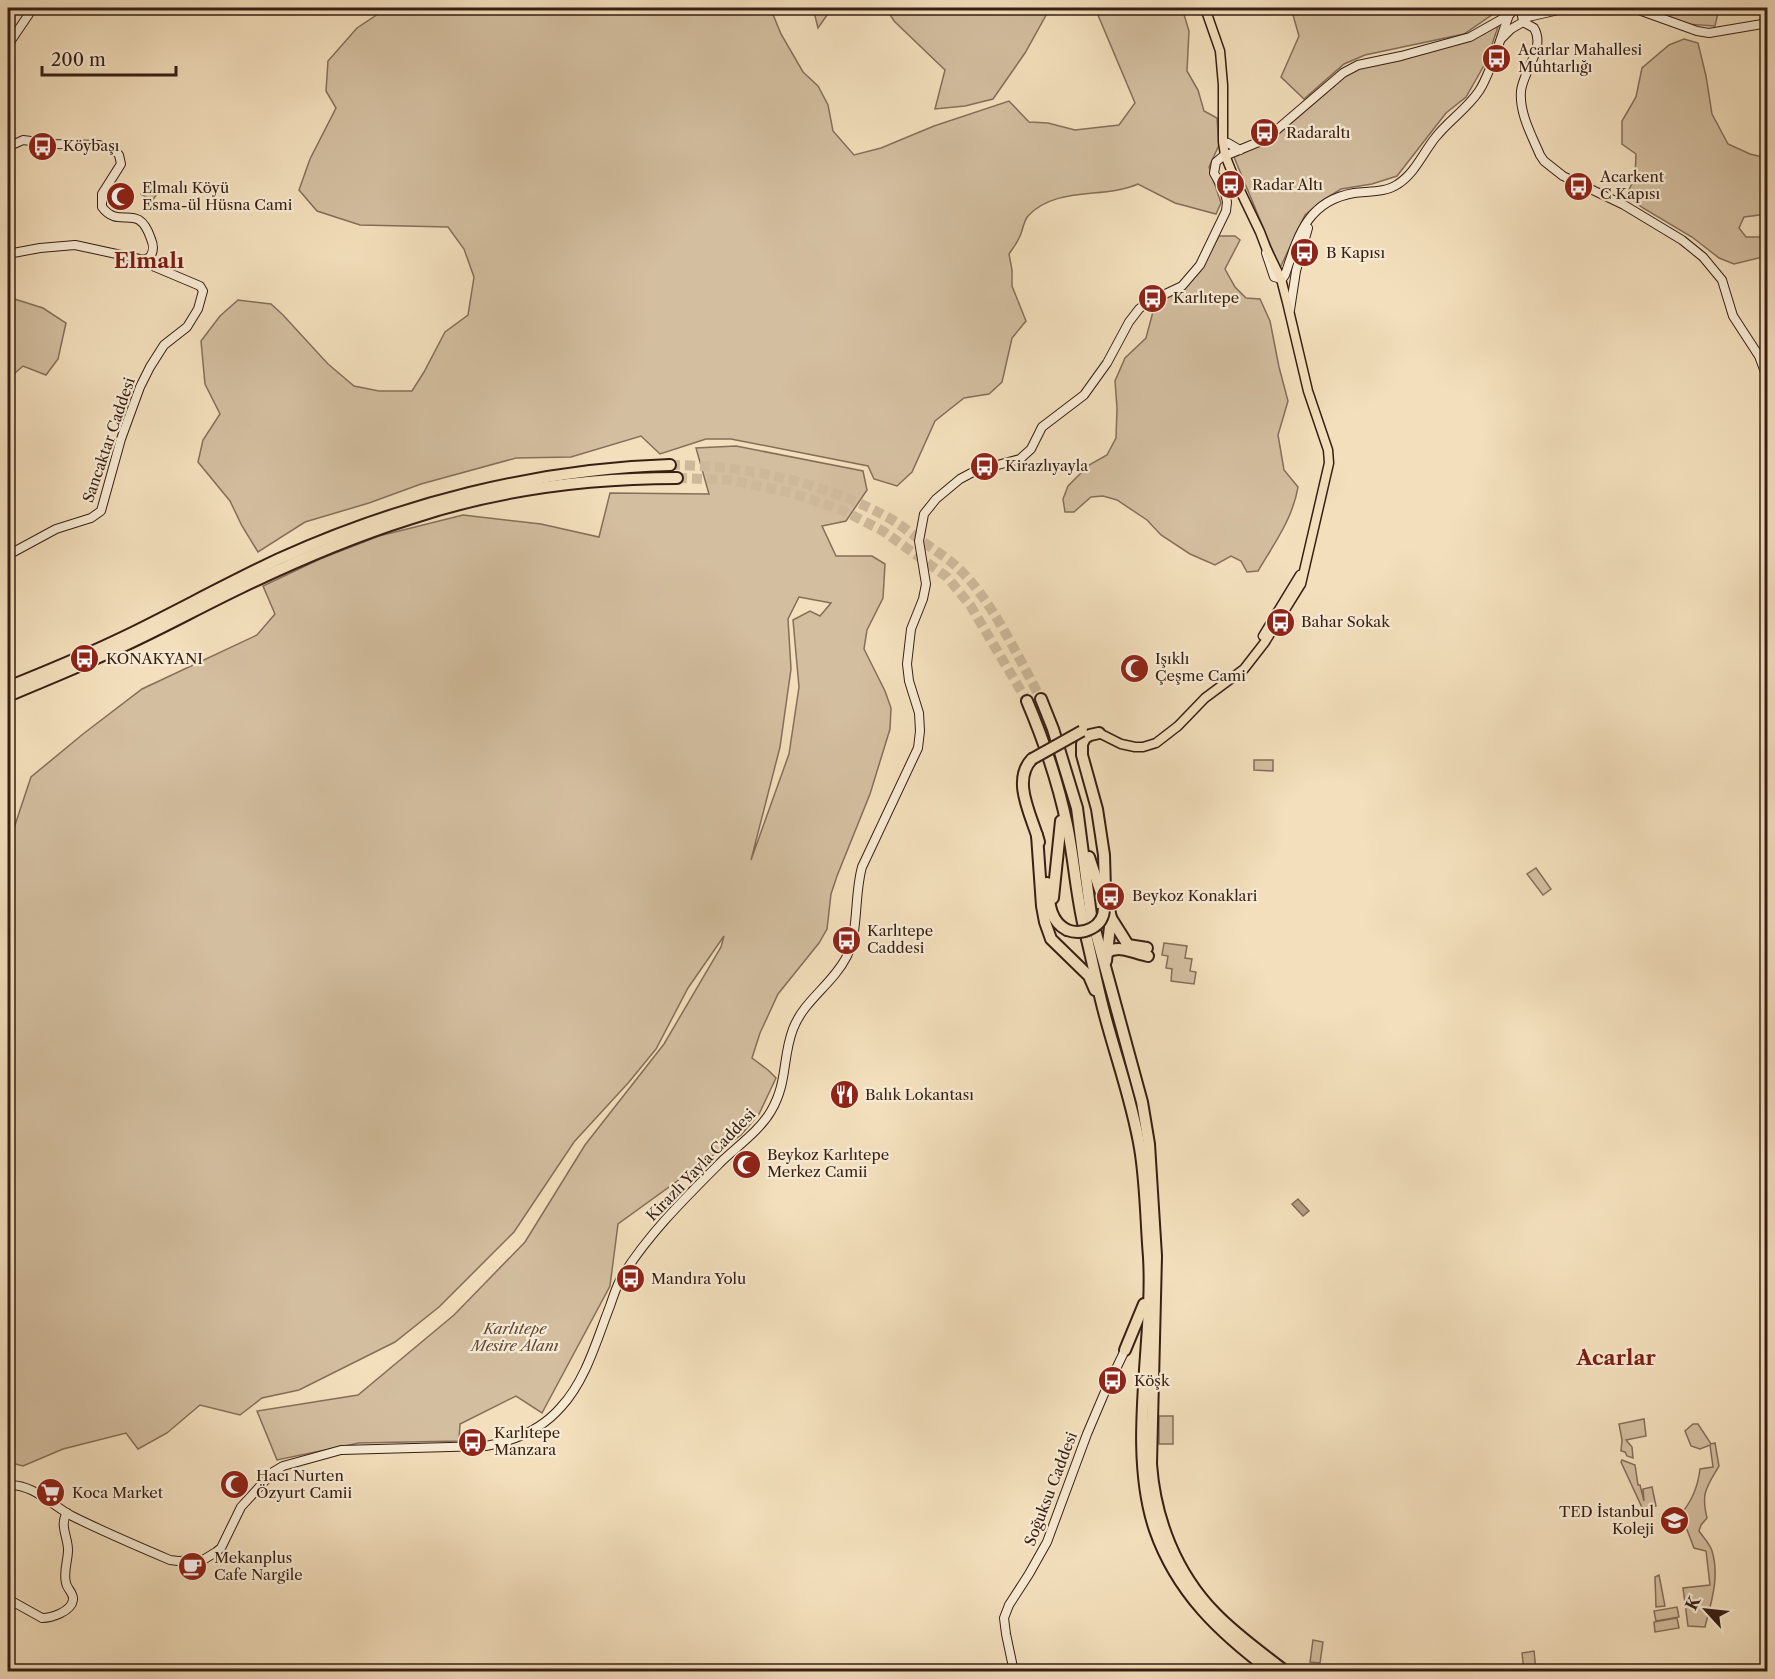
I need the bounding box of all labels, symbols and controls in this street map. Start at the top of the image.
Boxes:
scale bar [42,39,176,77]
place label: Acarlar Mahallesi Muhtarlığı [1517,40,1642,76]
bus stop icon: Acarlar Mahallesi Muhtarlığı [1481,43,1513,75]
text: 200 m [51,49,106,71]
bus stop icon: Radaraltı [1249,117,1281,149]
place label: Radaraltı [1286,123,1351,142]
bus stop icon: Köybaşı [26,130,58,162]
place label: Köybaşı [63,136,120,155]
place label: Acarkent C Kapısı [1599,167,1665,203]
bus stop icon: Radar Altı [1215,169,1247,201]
bus stop icon: Acarkent C Kapısı [1563,170,1595,202]
place label: Radar Altı [1252,175,1323,194]
place label: Elmalı Köyü Esma-ül Hüsna Cami [142,178,293,214]
mosque icon: Elmalı Köyü Esma-ül Hüsna Cami [105,181,137,213]
bus stop icon: B Kapısı [1289,237,1321,269]
place label: B Kapısı [1326,243,1385,262]
district label: Elmalı [114,248,185,273]
bus stop icon: Karlıtepe [1136,282,1168,314]
place label: Karlıtepe [1173,288,1239,307]
street label: Sancaktar Caddesi [78,374,139,505]
bus stop icon: Kirazlıyayla [968,450,1000,482]
place label: Kirazlıyayla [1005,456,1088,475]
bus stop icon: Bahar Sokak [1264,606,1296,638]
place label: Bahar Sokak [1301,612,1391,631]
bus stop icon: KONAKYANI [69,643,101,675]
place label: KONAKYANI [106,649,203,668]
place label: Işıklı Çeşme Cami [1155,649,1246,685]
mosque icon: Işıklı Çeşme Cami [1118,652,1150,684]
bus stop icon: Beykoz Konaklari [1095,880,1127,912]
place label: Beykoz Konaklari [1132,886,1258,905]
place label: Karlıtepe Caddesi [867,921,933,957]
bus stop icon: Karlıtepe Caddesi [830,924,862,956]
restaurant icon: Balık Lokantası [828,1079,860,1111]
place label: Balık Lokantası [865,1085,974,1104]
street label: Kirazlı Yayla Caddesi [642,1104,760,1225]
place label: Beykoz Karlıtepe Merkez Camii [767,1145,889,1181]
mosque icon: Beykoz Karlıtepe Merkez Camii [730,1148,762,1180]
bus stop icon: Mandıra Yolu [614,1263,646,1295]
place label: Mandıra Yolu [651,1269,746,1288]
park label: Karlıtepe Mesire Alanı [469,1319,559,1355]
district label: Acarlar [1575,1345,1657,1370]
bus stop icon: Köşk [1097,1365,1129,1397]
place label: Köşk [1134,1371,1171,1390]
place label: Karlıtepe Manzara [494,1423,560,1459]
bus stop icon: Karlıtepe Manzara [457,1426,489,1458]
street label: Soğuksu Caddesi [1020,1429,1081,1549]
place label: Hacı Nurten Özyurt Camii [256,1466,352,1502]
mosque icon: Hacı Nurten Özyurt Camii [219,1469,251,1501]
supermarket icon: Koca Market [35,1477,67,1509]
place label: Koca Market [72,1483,164,1502]
place label: TED İstanbul Koleji [1559,1502,1655,1538]
school or university icon: TED İstanbul Koleji [1659,1505,1691,1537]
place label: Mekanplus Cafe Nargile [214,1548,303,1584]
cafe icon: Mekanplus Cafe Nargile [177,1551,209,1583]
north arrow [1676,1580,1736,1640]
text: K [1681,1592,1705,1613]

